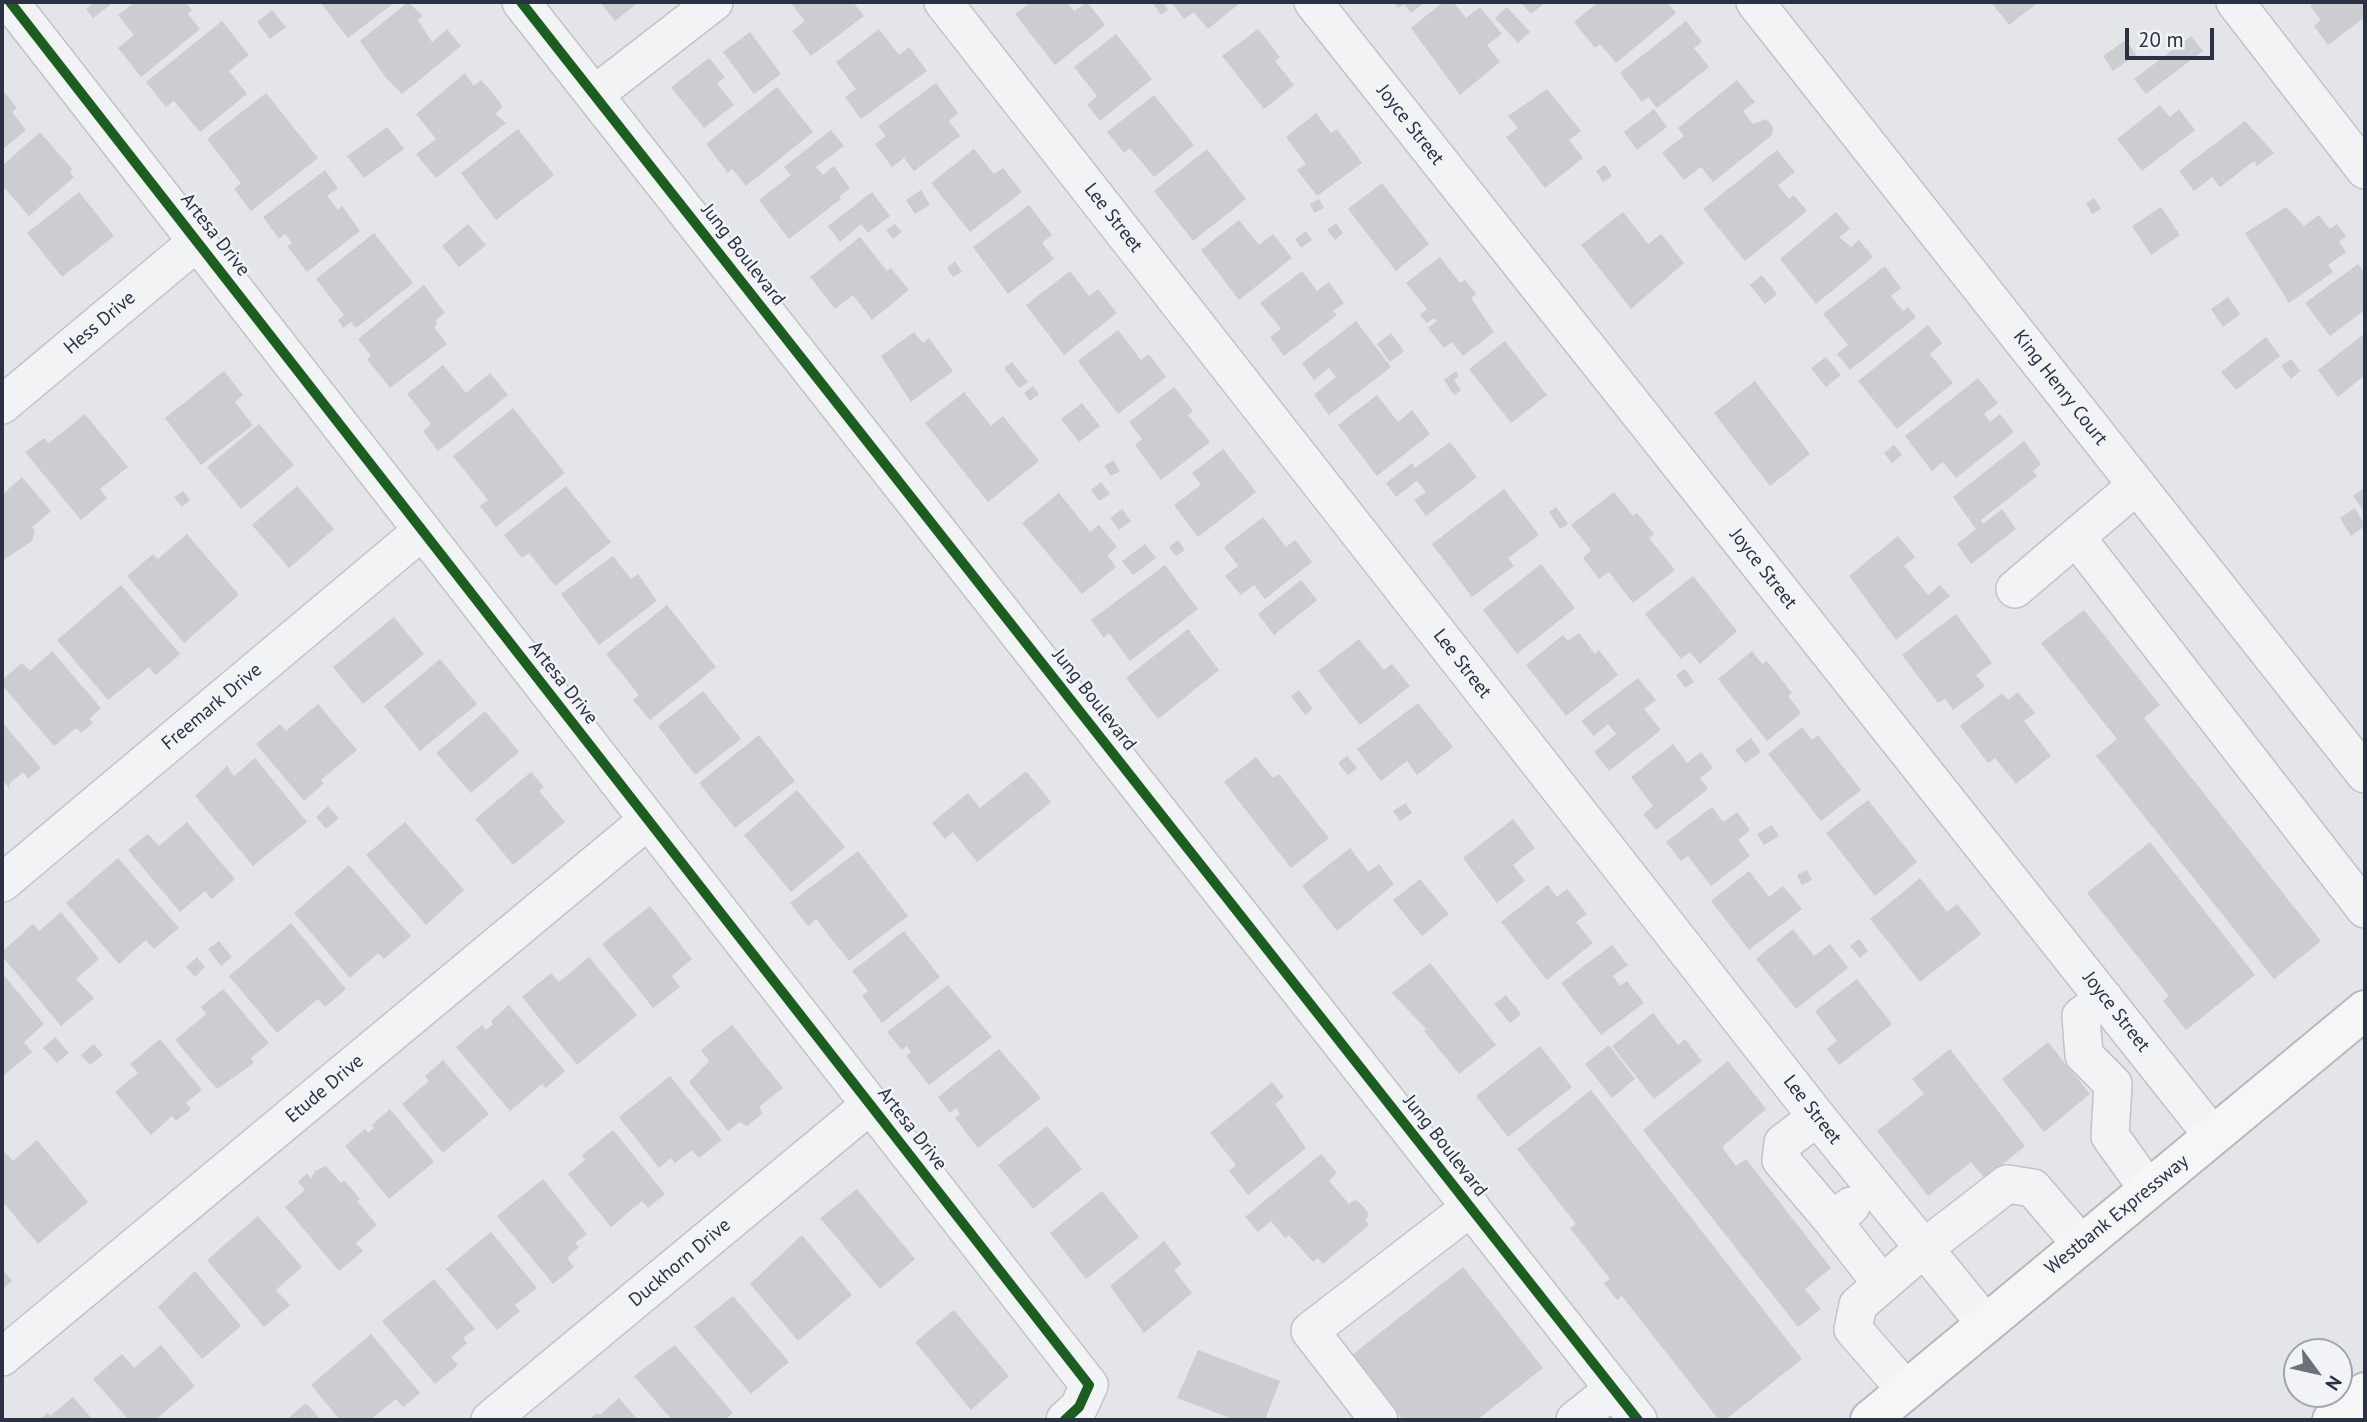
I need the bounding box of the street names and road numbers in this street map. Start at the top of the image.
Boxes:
street label: Joyce Street [1372,80,1448,170]
street label: Lee Street [1079,179,1147,257]
street label: Artesa Drive [176,189,254,281]
street label: Jung Boulevard [696,200,790,310]
street label: Hess Drive [60,287,140,359]
street label: King Henry Court [2008,326,2112,450]
street label: Joyce Street [1725,524,1801,614]
street label: Lee Street [1428,625,1496,703]
street label: Artesa Drive [524,637,602,729]
street label: Jung Boulevard [1047,645,1141,755]
street label: Freemark Drive [157,659,267,755]
street label: Joyce Street [2078,967,2154,1057]
street label: Etude Drive [282,1050,368,1128]
street label: Lee Street [1778,1071,1846,1149]
street label: Artesa Drive [873,1083,951,1175]
street label: Jung Boulevard [1398,1091,1492,1201]
street label: Westbank Expressway [2041,1150,2193,1280]
street label: Duckhorn Drive [625,1214,735,1312]

